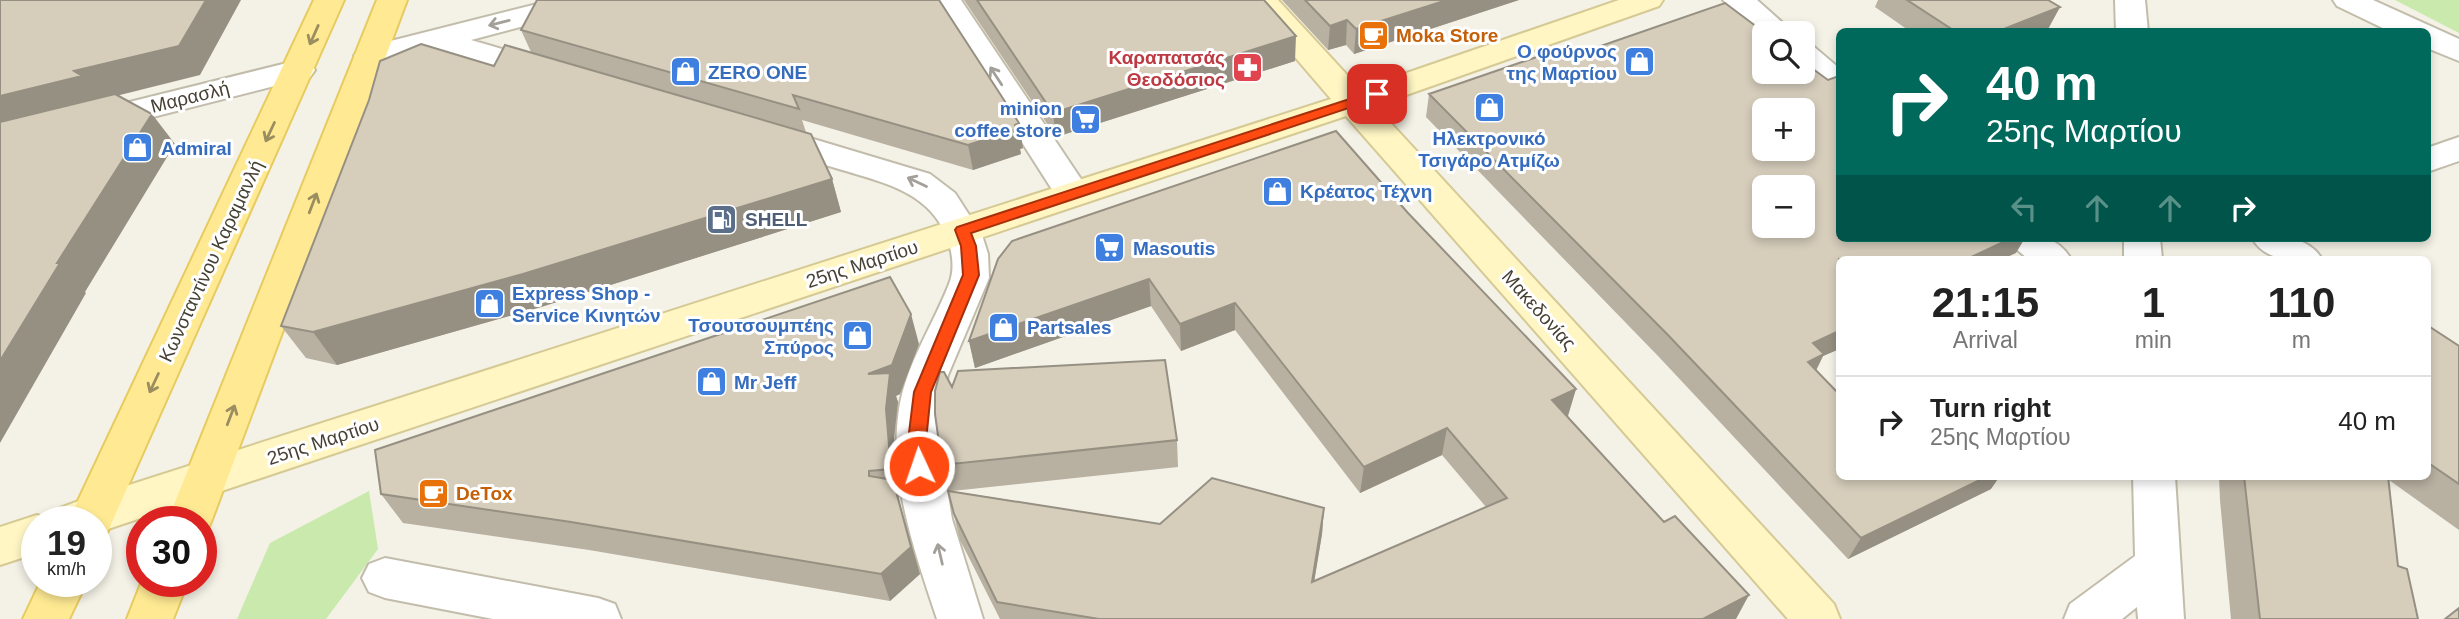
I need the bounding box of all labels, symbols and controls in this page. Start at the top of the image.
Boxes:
one-way arrow [488,17,511,30]
cafe icon: Moka Store [1356,18,1390,52]
map controls [1752,21,1815,238]
button: search [1752,21,1815,84]
one-way arrow [307,24,320,45]
place label: Moka Store [1396,25,1498,46]
place label: Ο φούρνος της Μαρτίου [1507,41,1617,84]
shop icon: Ο φούρνος της Μαρτίου [1623,45,1657,79]
place label: Καραπατσάς Θεοδόσιος [1108,47,1225,90]
pharmacy icon: Καραπατσάς Θεοδόσιος [1231,51,1265,85]
shop icon: ZERO ONE [668,55,702,89]
icon: right [1871,56,1962,147]
text: 40 m [1986,56,2098,110]
place label: ZERO ONE [708,62,807,83]
pin [1347,64,1407,124]
one-way arrow [988,66,1002,86]
icon: arrive [1358,75,1396,113]
street label: Μαρασλή [148,77,232,117]
shop icon: Ηλεκτρονικό Τσιγάρο Ατμίζω [1472,90,1506,124]
place label: minion coffee store [954,98,1062,141]
button: + [1752,98,1815,161]
supermarket icon: minion coffee store [1068,102,1102,136]
text: 25ης Μαρτίου [1986,113,2182,149]
one-way arrow [263,121,276,142]
place label: Ηλεκτρονικό Τσιγάρο Ατμίζω [1418,128,1560,172]
shop icon: Admiral [121,131,155,165]
place label: Admiral [161,138,232,159]
street label: Κωνσταντίνου Καραμανλή [155,157,267,365]
shop icon: Κρέατος Τέχνη [1260,174,1294,208]
one-way arrow [907,175,928,188]
button: − [1752,175,1815,238]
place label: Κρέατος Τέχνη [1300,181,1432,202]
icon: left [2005,189,2043,227]
icon: ahead [2078,189,2116,227]
icon: ahead [2151,189,2189,227]
icon: right [2224,189,2262,227]
one-way arrow [308,192,321,214]
fuel station icon: SHELL [705,202,739,236]
place label: SHELL [745,209,808,230]
supermarket icon: Masoutis [1093,231,1127,265]
street label: 25ης Μαρτίου [804,236,920,292]
place label: Masoutis [1133,238,1215,259]
street label: Μακεδονίας [1498,266,1580,354]
text: 21:15 [1932,279,2039,326]
text: 1 [2142,279,2165,326]
text: 110 [2268,279,2335,326]
place label: Express Shop - Service Κινητών [512,283,661,326]
shop icon: Express Shop - Service Κινητών [472,287,506,321]
shop icon: Partsales [987,310,1021,344]
place label: Τσουτσουμπέης Σπύρος [688,315,834,358]
place label: Partsales [1027,317,1112,338]
shop icon: Τσουτσουμπέης Σπύρος [840,319,874,353]
text: Arrival [1953,327,2018,353]
text: min [2135,327,2172,353]
text: m [2292,327,2311,353]
shop icon: Mr Jeff [694,365,728,399]
one-way arrow [147,372,160,393]
place label: Mr Jeff [734,372,797,393]
text: Turn right [1930,393,2051,423]
icon: right [1871,403,1909,441]
one-way arrow [225,405,238,426]
text: 40 m [2338,406,2396,436]
street label: 25ης Μαρτίου [265,413,381,469]
text: 25ης Μαρτίου [1930,424,2071,450]
position arrow [882,429,956,503]
cafe icon: DeTox [416,476,450,510]
place label: DeTox [456,483,513,504]
speed limit sign: 30 [126,506,217,597]
text: 19 [47,523,86,562]
one-way arrow [932,543,946,566]
text: km/h [47,559,86,579]

